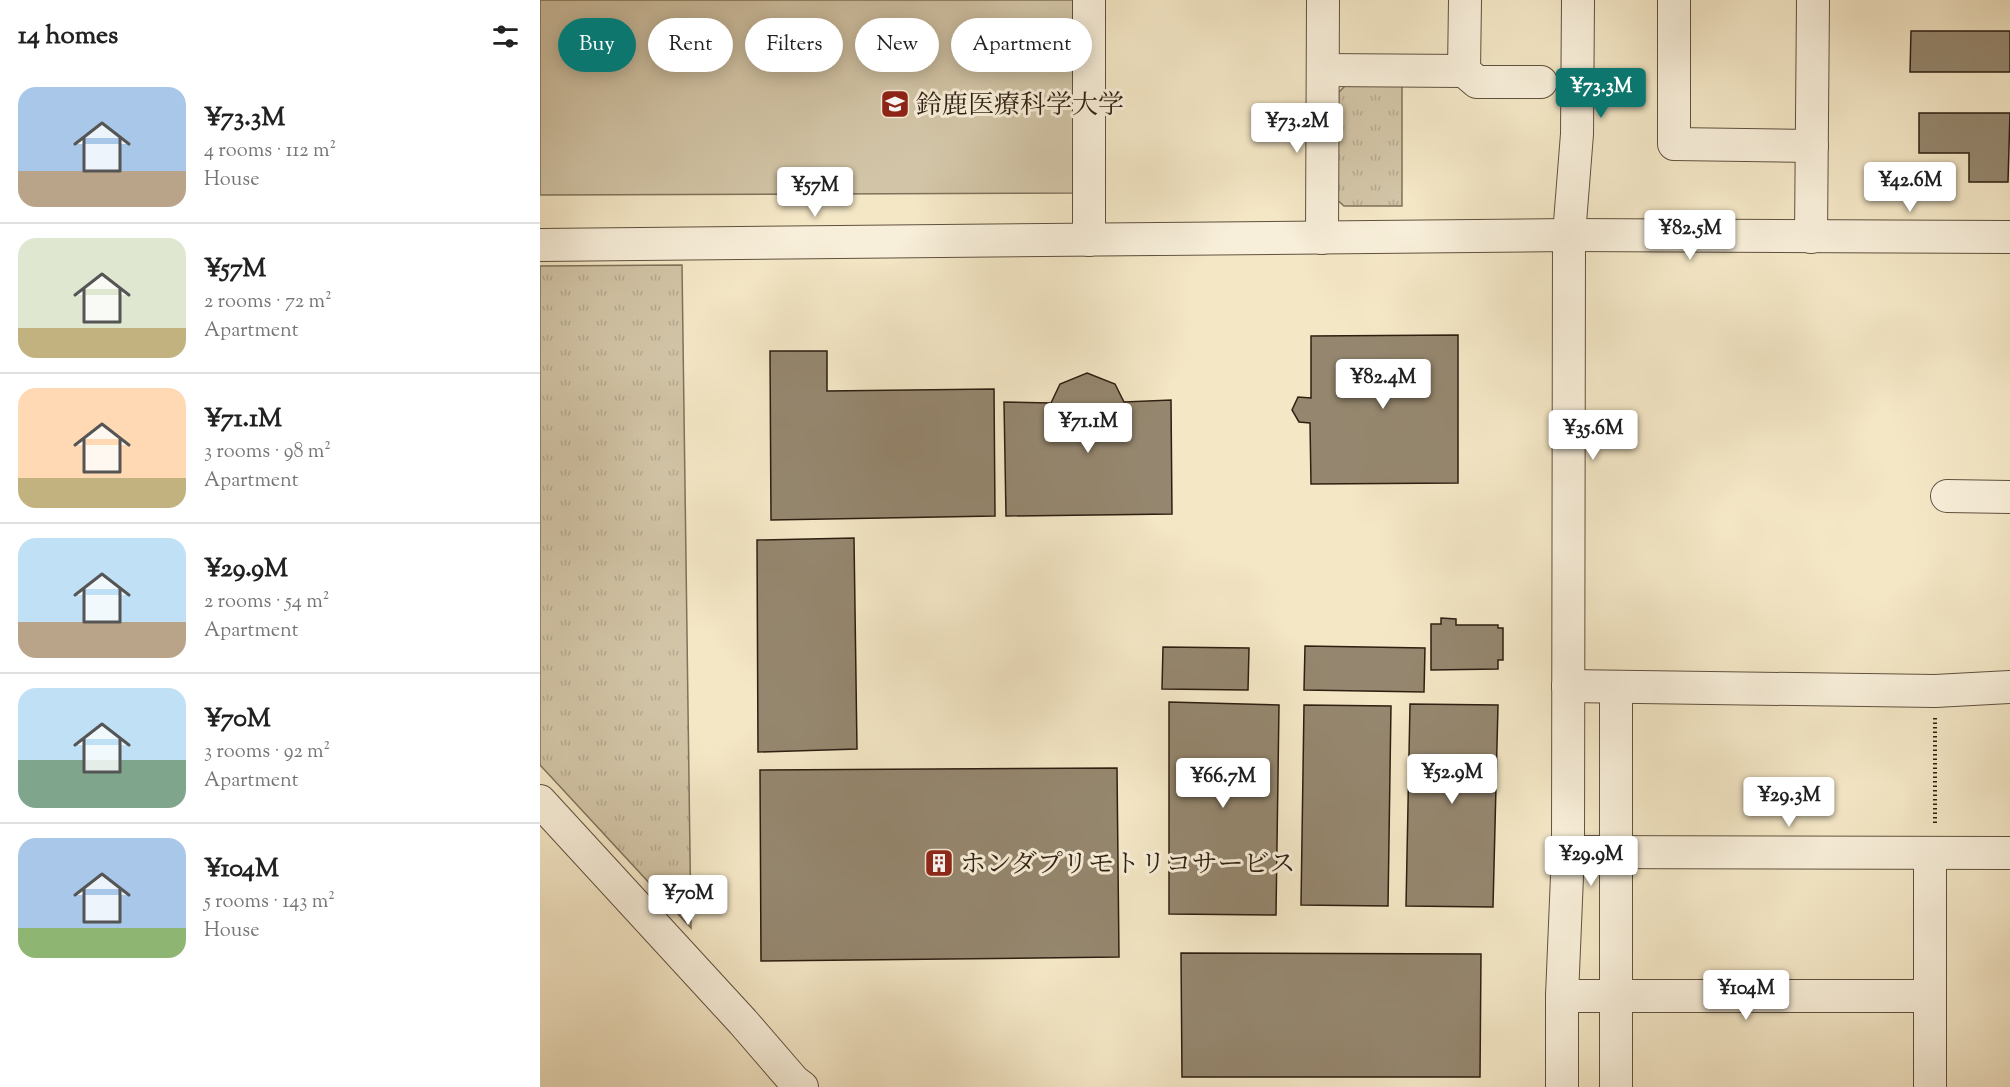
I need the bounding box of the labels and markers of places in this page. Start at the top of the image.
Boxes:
pin: ¥73.3M [1552,68,1650,119]
school or university icon: 鈴鹿医療科学大学 [879,88,911,120]
place label: 鈴鹿医療科学大学 [916,88,1124,125]
pin: ¥73.2M [1248,103,1346,154]
pin: ¥42.6M [1861,162,1959,213]
pin: ¥57M [779,167,851,218]
pin: ¥82.5M [1641,210,1739,261]
pin: ¥82.4M [1334,359,1432,410]
pin: ¥71.1M [1039,403,1137,454]
pin: ¥35.6M [1544,410,1642,461]
pin: ¥52.9M [1403,754,1501,805]
pin: ¥66.7M [1174,758,1272,809]
pin: ¥29.3M [1740,777,1838,828]
pin: ¥29.9M [1542,836,1640,887]
building icon: ホンダプリモトリコサービス [923,847,955,879]
place label: ホンダプリモトリコサービス [960,847,1295,884]
pin: ¥70M [652,875,724,926]
pin: ¥104M [1704,970,1788,1021]

